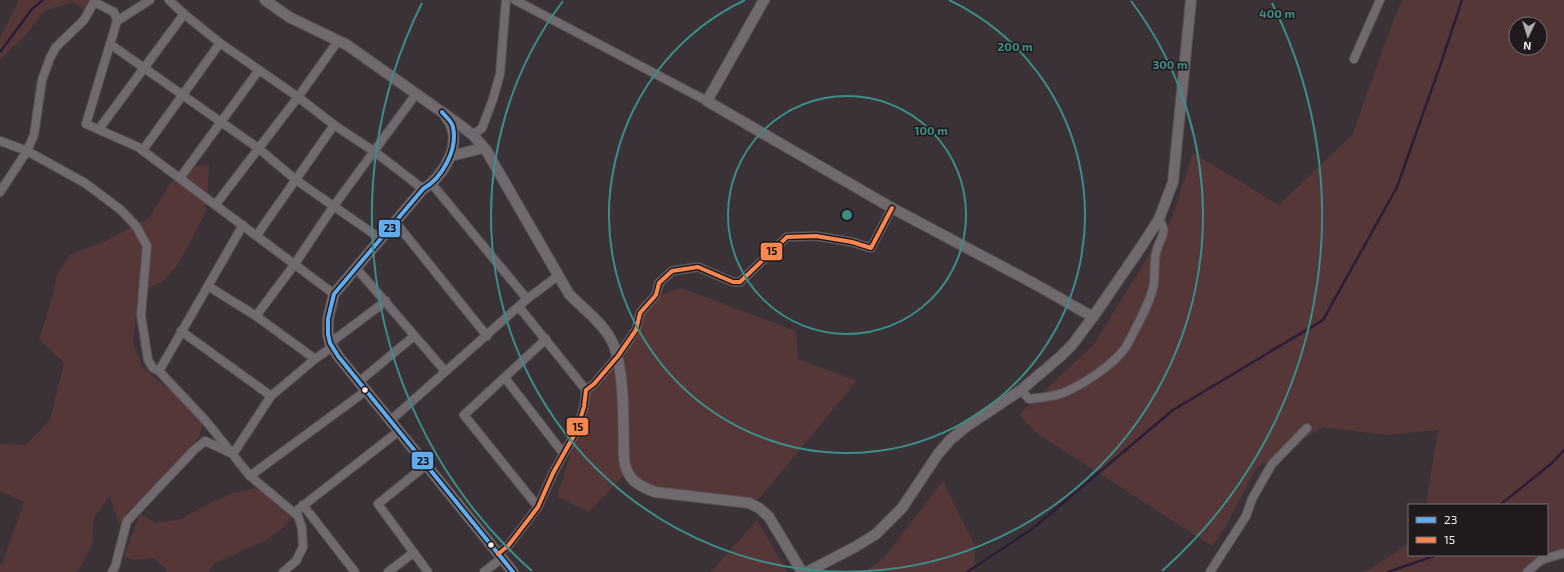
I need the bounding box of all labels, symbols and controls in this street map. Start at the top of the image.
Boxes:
text: 400 m [1259,6,1295,20]
north arrow [1508,16,1548,56]
text: 200 m [997,39,1033,53]
text: N [1523,40,1532,53]
text: 300 m [1152,57,1188,71]
text: 100 m [914,123,948,137]
centre of rings [840,208,854,222]
line badge: 23 [378,219,401,238]
text: 23 [384,221,396,234]
line badge: 15 [760,242,783,261]
text: 15 [767,244,777,257]
unlabelled marker [360,385,370,395]
line badge: 15 [566,417,589,436]
text: 15 [573,420,583,433]
line badge: 23 [411,451,434,470]
text: 23 [417,454,429,467]
legend [1408,504,1548,556]
text: 23 [1444,512,1457,526]
text: 15 [1444,532,1455,546]
unlabelled marker [486,540,496,550]

